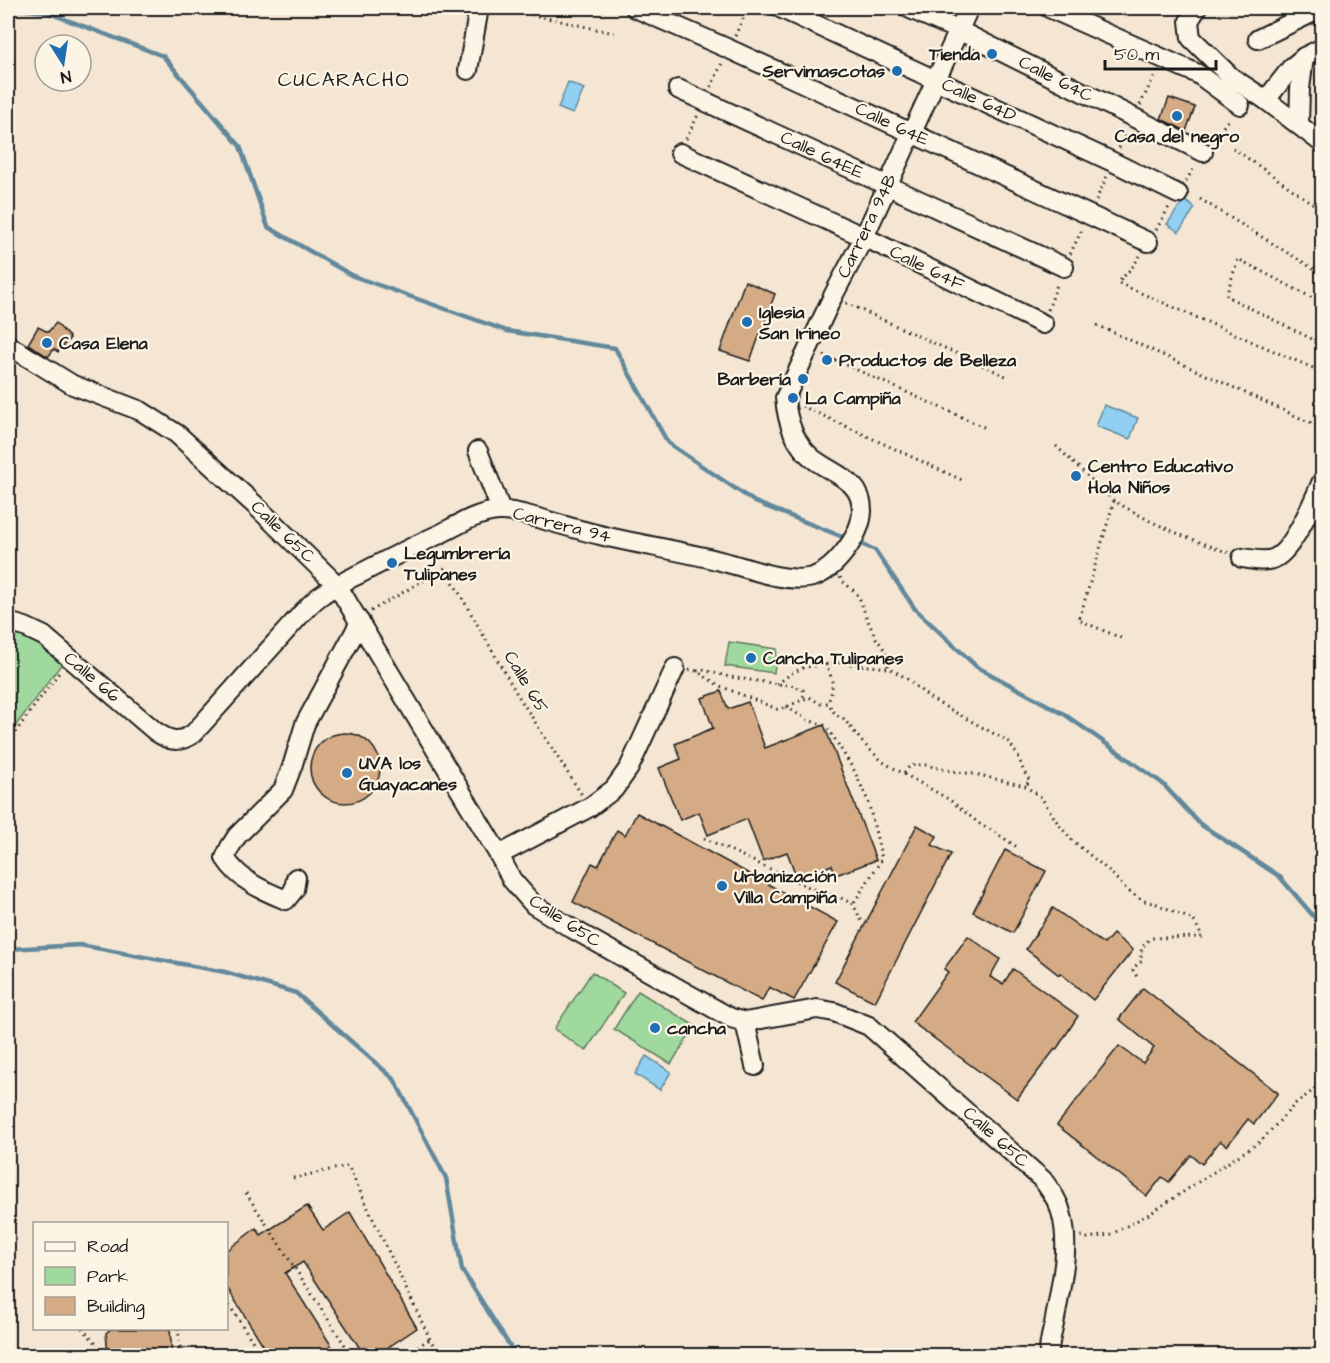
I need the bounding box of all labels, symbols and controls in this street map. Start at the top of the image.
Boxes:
north arrow [33,33,93,93]
scale bar [1105,33,1216,71]
place label: Tienda [928,42,981,67]
text: 50 m [1114,42,1159,67]
marker: Tienda [985,47,999,61]
street label: Calle 64C [1014,50,1098,109]
place label: Servimascotas [762,59,885,84]
marker: Servimascotas [890,64,904,78]
text: N [59,65,73,88]
district label: CUCARACHO [278,66,410,94]
street label: Calle 64D [938,72,1021,128]
street label: Calle 64E [851,96,933,152]
marker: Casa del negro [1170,109,1184,123]
place label: Casa del negro [1115,124,1240,150]
street label: Calle 64EE [776,125,868,185]
street label: Carrera 94B [831,170,903,282]
street label: Calle 64F [885,239,969,297]
place label: Iglesia San Irineo [758,300,841,346]
marker: Iglesia San Irineo [740,315,754,329]
place label: Casa Elena [59,331,149,356]
marker: Casa Elena [40,336,54,350]
place label: Productos de Belleza [839,348,1017,373]
marker: Productos de Belleza [820,353,834,367]
place label: Barbería [717,367,792,392]
marker: Barbería [796,372,810,386]
place label: La Campiña [805,386,901,411]
marker: La Campiña [786,391,800,405]
place label: Centro Educativo Hola Niños [1088,454,1234,500]
marker: Centro Educativo Hola Niños [1069,469,1083,483]
street label: Calle 65C [245,495,321,569]
street label: Carrera 94 [510,501,614,549]
place label: Legumbrería Tulipanes [403,541,511,587]
marker: Legumbrería Tulipanes [385,556,399,570]
street label: Calle 66 [58,646,126,708]
street label: Calle 65 [498,646,554,718]
place label: Cancha Tulipanes [763,646,903,671]
marker: Cancha Tulipanes [744,651,758,665]
place label: UVA los Guayacanes [359,751,457,798]
marker: UVA los Guayacanes [340,766,354,780]
place label: Urbanización Villa Campiña [733,864,838,910]
marker: Urbanización Villa Campiña [715,879,729,893]
street label: Calle 65C [524,888,606,954]
place label: cancha [667,1016,727,1041]
marker: cancha [648,1021,662,1035]
street label: Calle 65C [957,1101,1035,1174]
legend [33,1222,228,1330]
text: Road [87,1234,128,1259]
text: Park [87,1264,129,1289]
text: Building [87,1294,145,1320]

